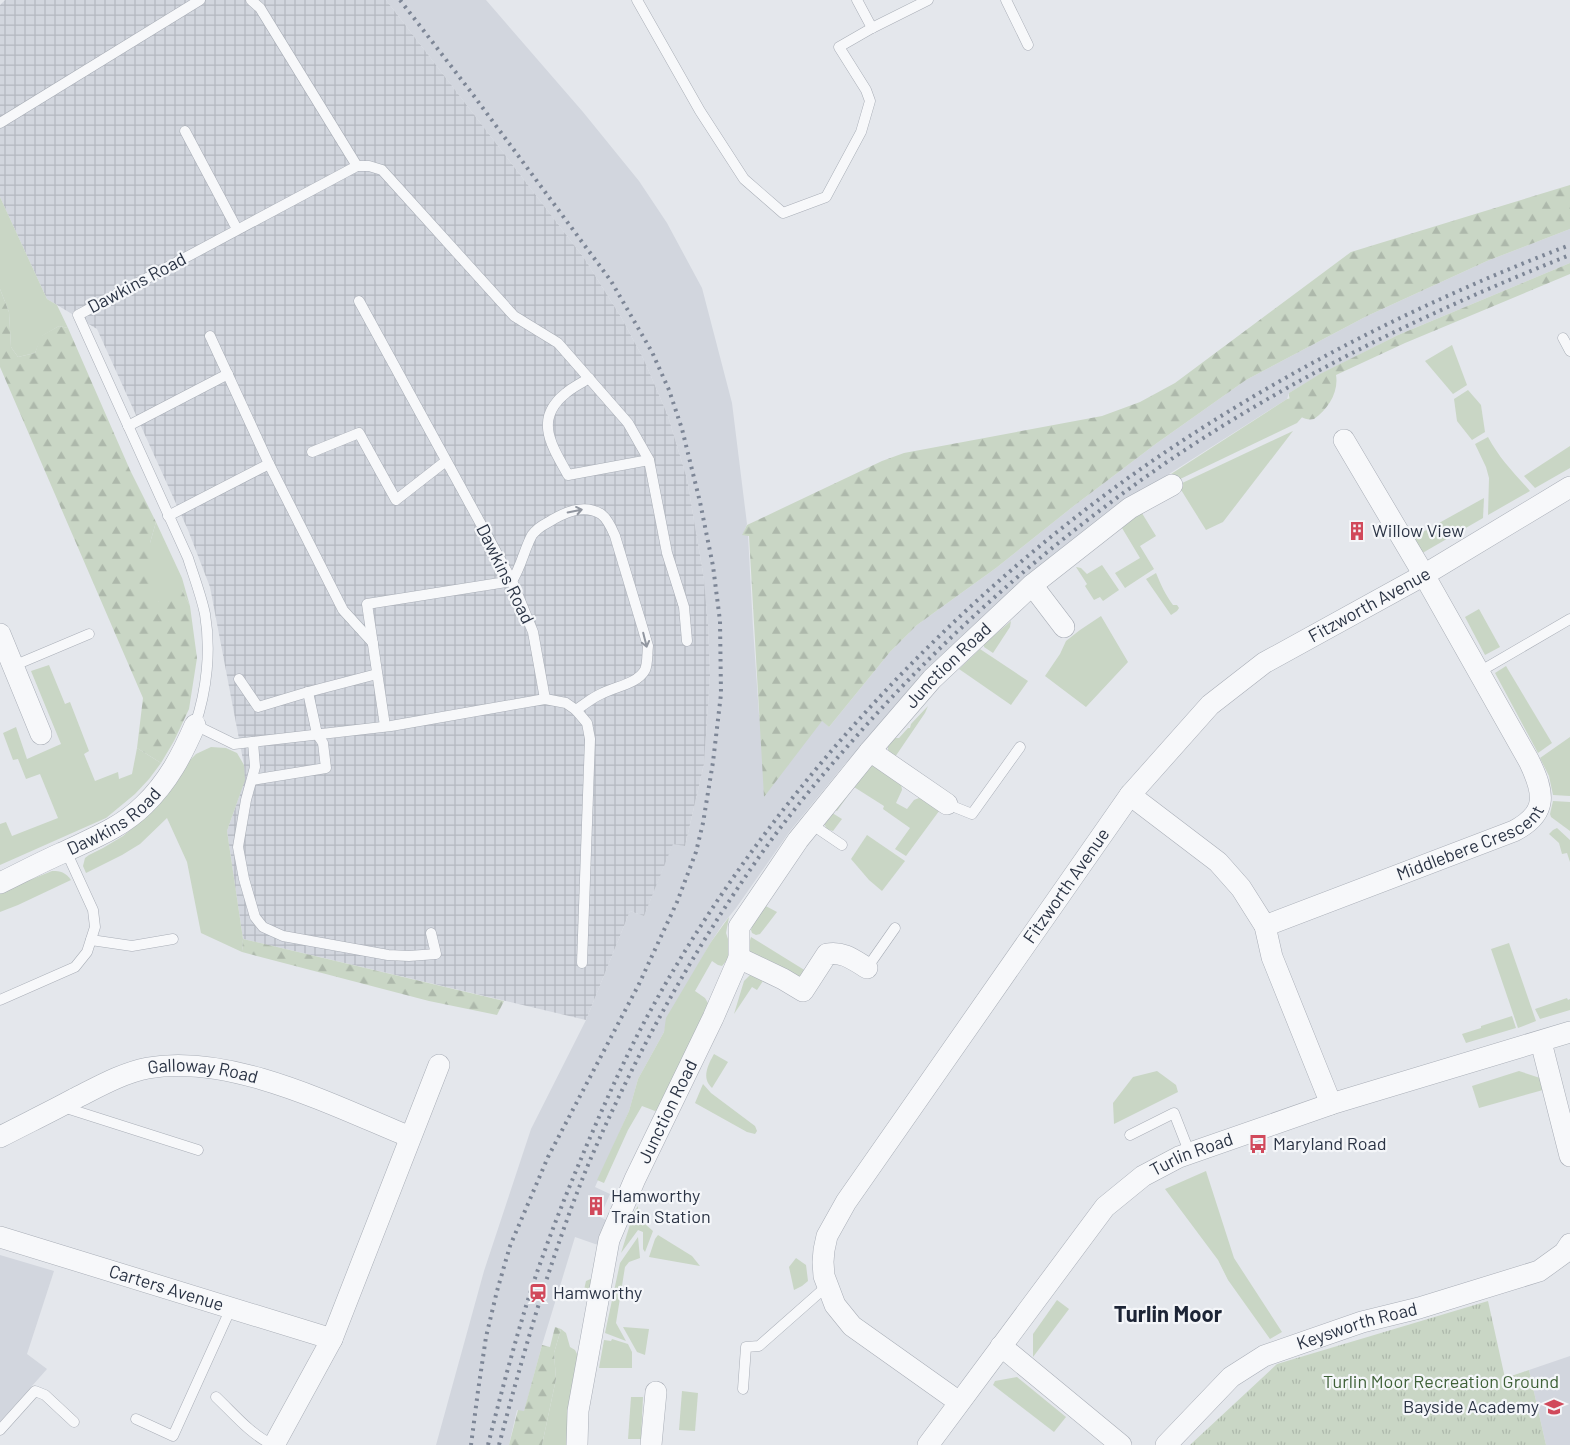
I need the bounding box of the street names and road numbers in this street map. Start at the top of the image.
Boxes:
street label: Dawkins Road [83,247,190,317]
street label: Dawkins Road [472,520,540,627]
street label: Fitzworth Avenue [1304,562,1434,647]
street label: Junction Road [900,617,995,712]
street label: Dawkins Road [63,783,165,859]
street label: Middlebere Crescent [1393,802,1548,885]
street label: Fitzworth Avenue [1018,823,1114,947]
street label: Galloway Road [146,1053,261,1087]
street label: Junction Road [632,1055,701,1167]
street label: Turlin Road [1146,1127,1236,1180]
street label: Carters Avenue [107,1259,227,1315]
street label: Keysworth Road [1293,1297,1419,1354]

